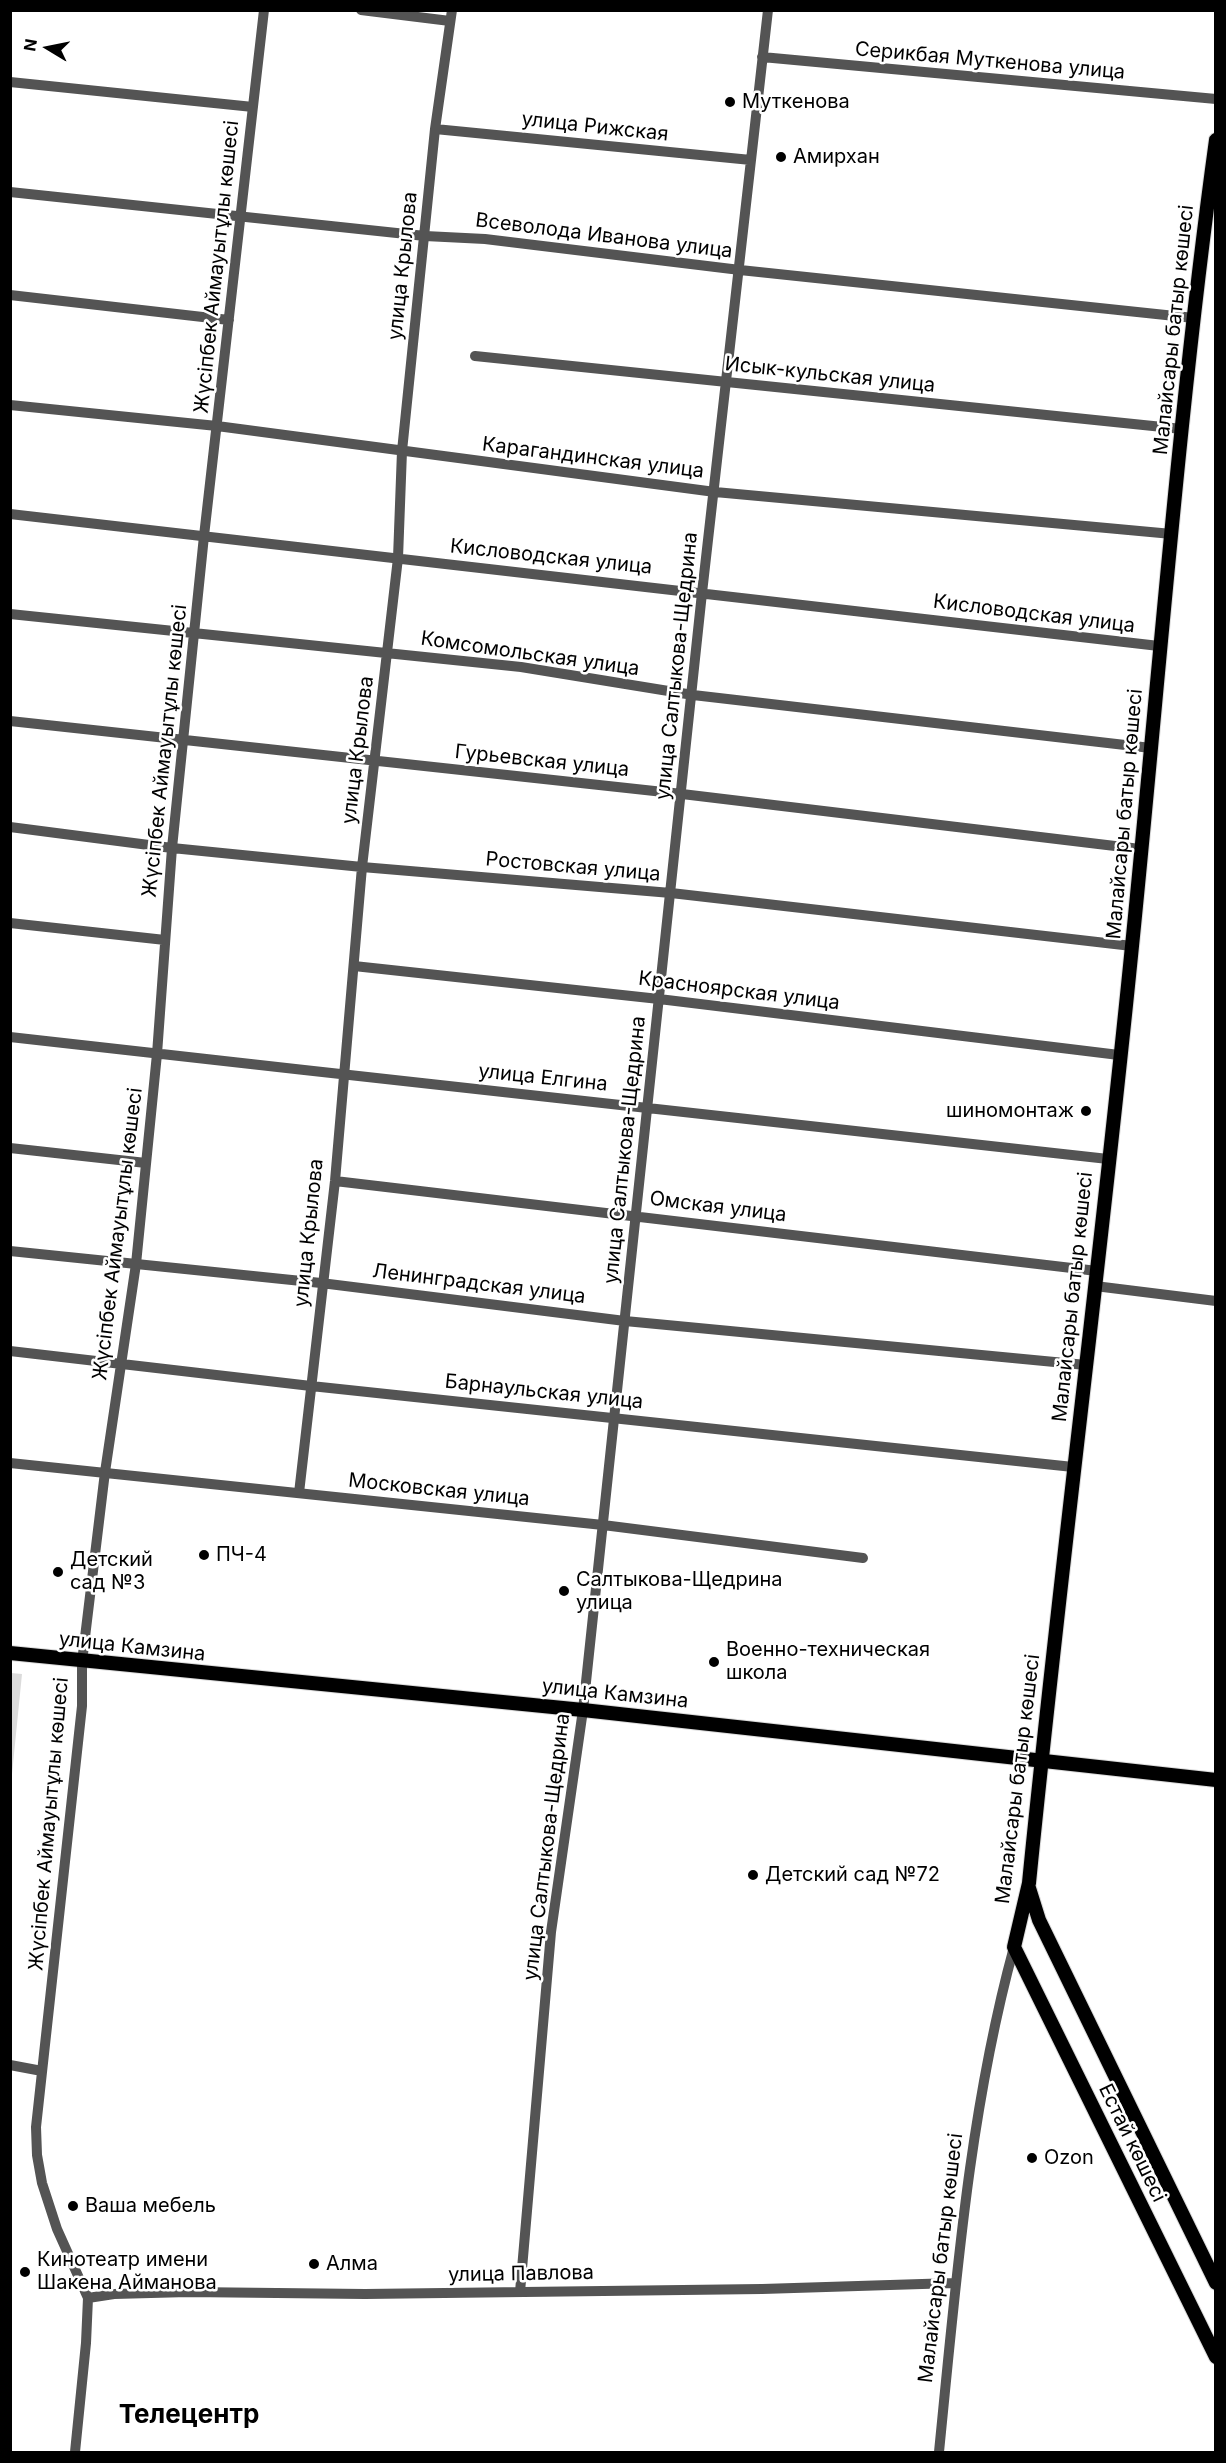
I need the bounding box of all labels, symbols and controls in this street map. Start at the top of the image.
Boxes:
north arrow [18,18,78,78]
text: N [19,37,41,53]
street label: Серикбая Муткенова улица [854,37,1126,85]
place label: Муткенова [742,90,850,114]
marker: Муткенова [723,95,737,109]
street label: улица Рижская [520,107,670,147]
street label: Жүсіпбек Аймауытұлы көшесі [190,119,244,415]
place label: Амирхан [793,145,880,169]
marker: Амирхан [774,150,788,164]
street label: улица Крылова [383,191,423,341]
street label: Малайсары батыр көшесі [1149,204,1199,456]
street label: Всеволода Иванова улица [474,208,734,264]
street label: Исык-кульская улица [724,352,936,398]
street label: Карагандинская улица [481,432,705,484]
street label: улица Салтыкова-Щедрина [651,531,703,801]
street label: Кисловодская улица [449,534,653,580]
street label: Кисловодская улица [932,590,1136,638]
street label: Жүсіпбек Аймауытұлы көшесі [138,603,192,899]
street label: Комсомольская улица [419,627,641,681]
street label: улица Крылова [337,675,379,825]
street label: Малайсары батыр көшесі [1102,688,1148,940]
street label: Гурьевская улица [454,740,630,782]
street label: Ростовская улица [485,847,661,887]
street label: Красноярская улица [637,967,841,1015]
street label: улица Салтыкова-Щедрина [599,1015,651,1285]
street label: улица Елгина [477,1059,609,1097]
street label: Жүсіпбек Аймауытұлы көшесі [88,1086,148,1382]
place label: шиномонтаж [946,1099,1074,1123]
marker: шиномонтаж [1079,1104,1093,1118]
street label: улица Крылова [289,1158,329,1308]
street label: Малайсары батыр көшесі [1048,1171,1098,1423]
street label: Омская улица [648,1187,788,1227]
street label: Ленинградская улица [371,1259,587,1309]
street label: Барнаульская улица [444,1370,644,1414]
street label: Московская улица [347,1469,531,1511]
place label: ПЧ-4 [216,1543,267,1567]
place label: Детский сад №3 [70,1548,153,1595]
marker: ПЧ-4 [197,1548,211,1562]
marker: Детский сад №3 [51,1565,65,1579]
place label: Салтыкова-Щедрина улица [576,1568,783,1615]
marker: Салтыкова-Щедрина улица [557,1584,571,1598]
street label: улица Камзина [58,1627,206,1667]
place label: Военно-техническая школа [726,1638,930,1685]
street label: Малайсары батыр көшесі [991,1653,1045,1905]
marker: Военно-техническая школа [707,1655,721,1669]
street label: улица Камзина [541,1674,689,1714]
street label: Жүсіпбек Аймауытұлы көшесі [24,1676,74,1972]
street label: улица Салтыкова-Щедрина [519,1712,575,1982]
place label: Детский сад №72 [765,1863,940,1887]
marker: Детский сад №72 [746,1868,760,1882]
street label: Естай көшесі [1093,2080,1171,2206]
street label: Малайсары батыр көшесі [914,2132,968,2384]
place label: Ozon [1044,2146,1094,2170]
marker: Ozon [1025,2151,1039,2165]
place label: Ваша мебель [85,2194,216,2218]
marker: Ваша мебель [66,2199,80,2213]
place label: Кинотеатр имени Шакена Айманова [37,2248,217,2295]
place label: Алма [326,2252,378,2276]
marker: Алма [307,2257,321,2271]
street label: улица Павлова [448,2261,594,2287]
marker: Кинотеатр имени Шакена Айманова [18,2265,32,2279]
district label: Телецентр [119,2399,259,2431]

